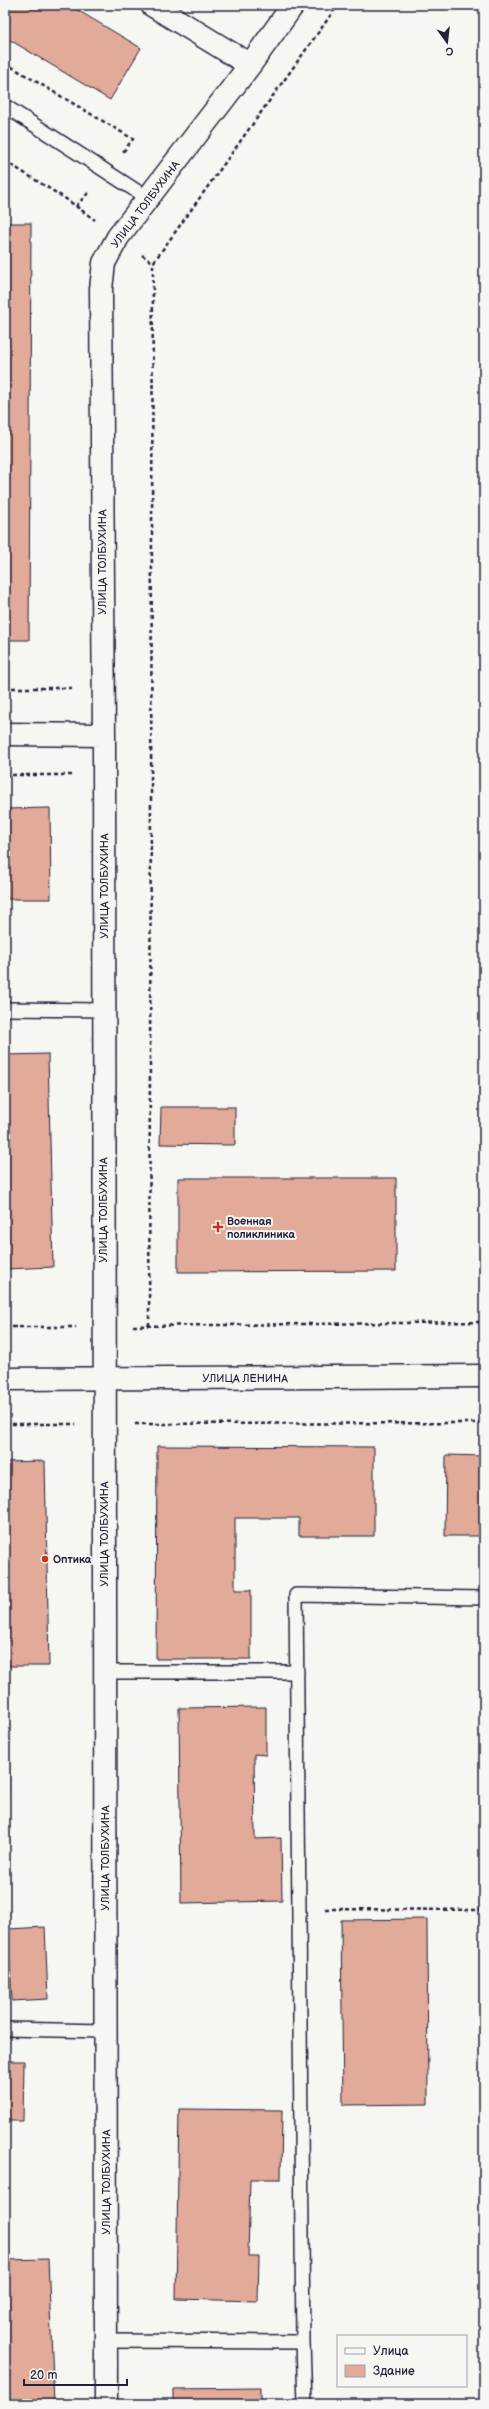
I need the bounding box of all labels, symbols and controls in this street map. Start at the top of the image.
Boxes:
north arrow [427,22,467,62]
text: С [444,44,455,59]
street label: УЛИЦА ТОЛБУХИНА [109,158,182,250]
street label: УЛИЦА ТОЛБУХИНА [96,509,109,615]
street label: УЛИЦА ТОЛБУХИНА [98,833,111,939]
street label: УЛИЦА ТОЛБУХИНА [97,1157,110,1263]
place label: Военная поликлиника [227,1215,295,1241]
marker: Военная поликлиника [212,1221,224,1233]
street label: УЛИЦА ЛЕНИНА [202,1372,288,1385]
street label: УЛИЦА ТОЛБУХИНА [98,1481,111,1587]
place label: Оптика [53,1553,92,1566]
marker: Оптика [40,1554,50,1564]
street label: УЛИЦА ТОЛБУХИНА [99,1805,112,1911]
street label: УЛИЦА ТОЛБУХИНА [100,2129,113,2235]
legend [337,2335,467,2387]
text: Улица [373,2344,409,2359]
scale bar [24,2361,127,2387]
text: Здание [373,2364,415,2379]
text: 20 m [30,2368,57,2383]

